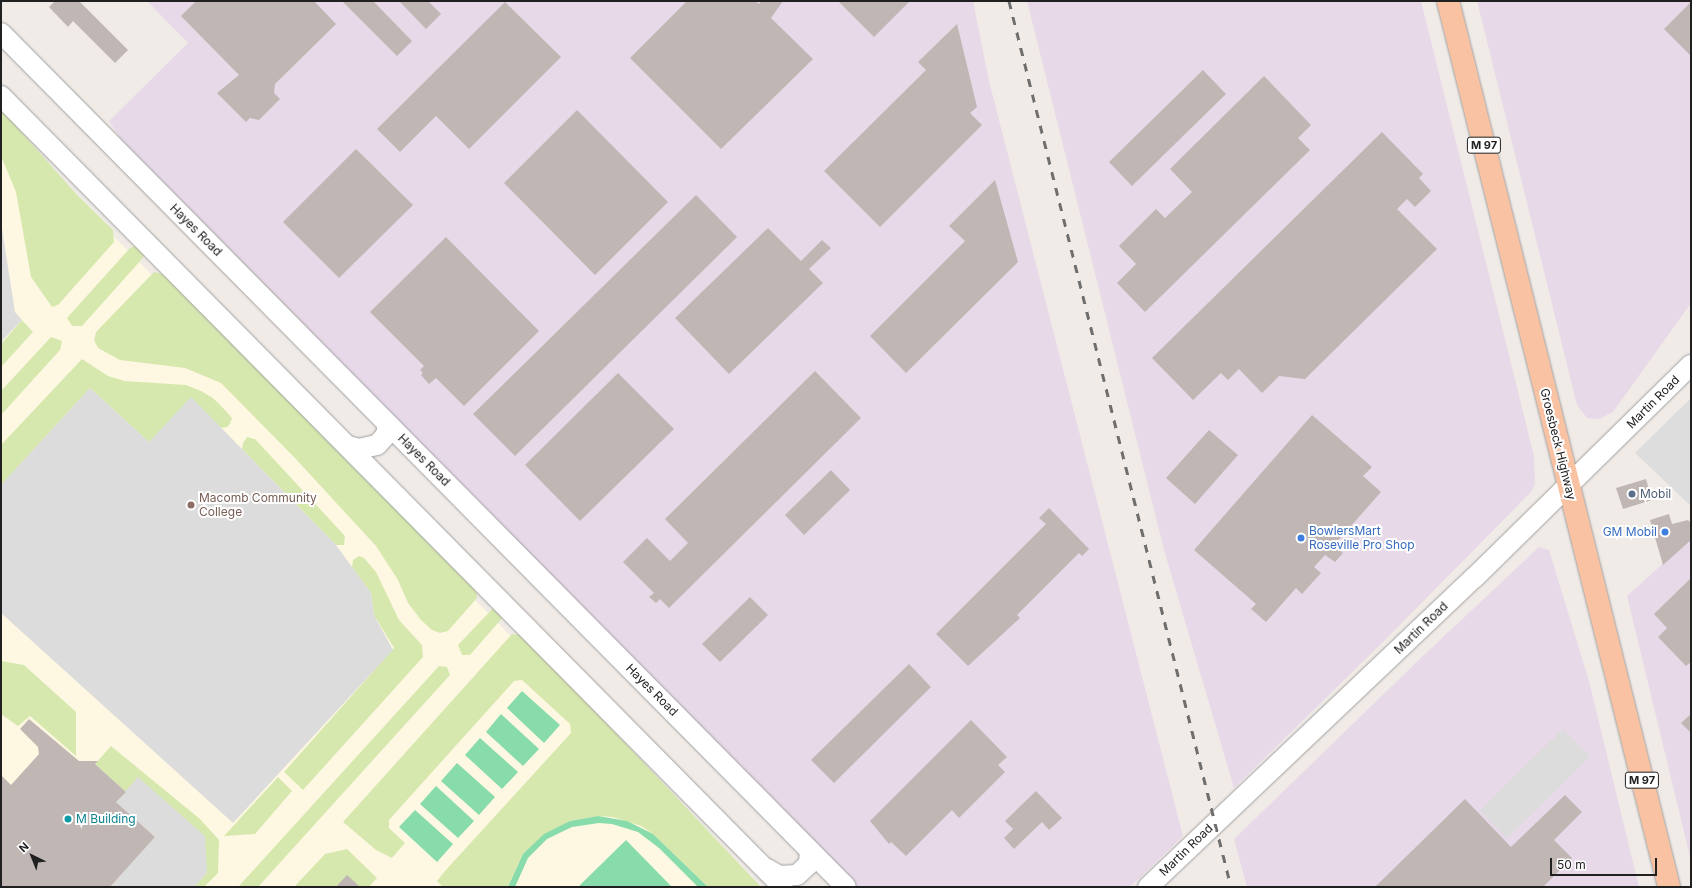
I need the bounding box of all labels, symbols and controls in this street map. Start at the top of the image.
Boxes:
road number: M 97 [1466,136,1502,154]
street label: Hayes Road [167,201,225,259]
street label: Martin Road [1624,373,1682,431]
street label: Groesbeck Highway [1537,387,1579,501]
street label: Hayes Road [395,431,453,489]
place label: Mobil [1640,487,1671,501]
marker: Mobil [1627,489,1637,499]
place label: Macomb Community College [199,491,317,519]
marker: Macomb Community College [186,500,196,510]
place label: BowlersMart Roseville Pro Shop [1309,524,1415,552]
place label: GM Mobil [1603,525,1657,539]
marker: GM Mobil [1660,527,1670,537]
marker: BowlersMart Roseville Pro Shop [1296,533,1306,543]
street label: Martin Road [1391,599,1451,657]
street label: Hayes Road [623,661,681,719]
road number: M 97 [1624,771,1660,789]
place label: M Building [76,812,136,826]
marker: M Building [63,814,73,824]
street label: Martin Road [1156,821,1216,879]
north arrow [12,836,52,876]
text: N [16,839,32,855]
scale bar [1552,850,1659,876]
text: 50 m [1557,857,1586,872]

